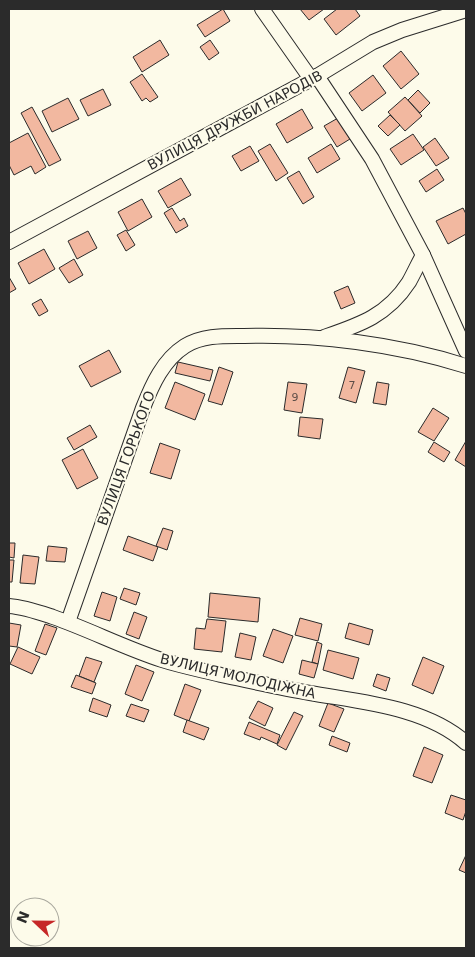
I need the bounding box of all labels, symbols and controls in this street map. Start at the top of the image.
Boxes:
street label: ВУЛИЦЯ ДРУЖБИ НАРОДІВ [145,67,325,173]
house number: 7 [349,379,356,392]
street label: ВУЛИЦЯ ГОРЬКОГО [94,388,158,528]
house number: 9 [292,391,299,404]
street label: ВУЛИЦЯ МОЛОДІЖНА [159,650,318,702]
north arrow [10,897,60,947]
text: N [13,909,33,926]

